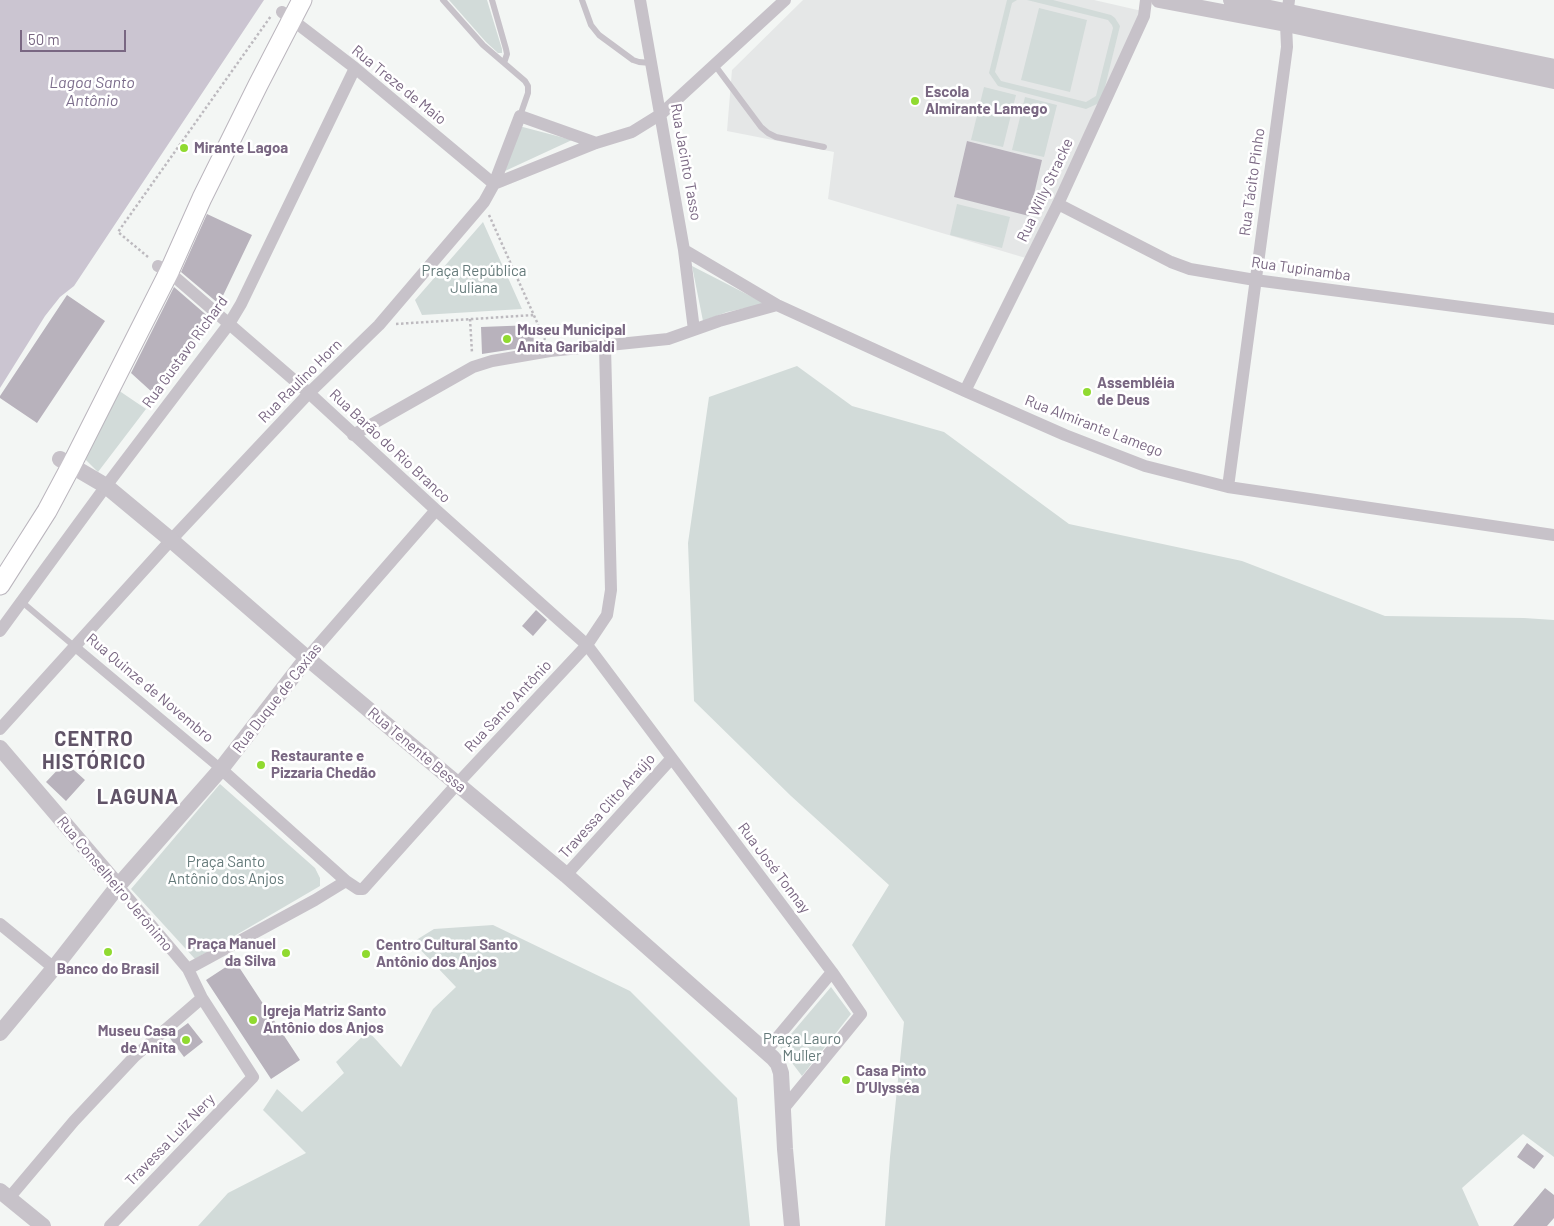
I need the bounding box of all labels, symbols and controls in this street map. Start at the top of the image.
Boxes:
scale bar [22,20,129,52]
text: 50 m [28,30,60,48]
street label: Rua Treze de Maio [348,41,450,129]
water label: Lagoa Santo Antônio [49,73,135,111]
place label: Escola Almirante Lamego [925,83,1048,118]
marker: Escola Almirante Lamego [909,95,921,107]
street label: Rua Jacinto Tasso [667,102,705,222]
street label: Rua Tácito Pinho [1236,127,1268,237]
street label: Rua Willy Stracke [1013,135,1077,245]
place label: Mirante Lagoa [194,139,288,157]
marker: Mirante Lagoa [178,142,190,154]
street label: Rua Tupinamba [1250,253,1352,285]
park label: Praça República Juliana [422,262,526,297]
street label: Rua Gustavo Richard [138,293,232,411]
place label: Museu Municipal Anita Garibaldi [517,321,626,356]
marker: Museu Municipal Anita Garibaldi [501,333,513,345]
street label: Rua Raulino Horn [254,335,346,427]
place label: Assembléia de Deus [1097,374,1175,409]
street label: Rua Barão do Rio Branco [326,385,454,507]
marker: Assembléia de Deus [1081,386,1093,398]
street label: Rua Almirante Lamego [1022,391,1166,461]
street label: Rua Quinze de Novembro [83,630,217,746]
street label: Rua Duque de Caxias [229,640,325,756]
street label: Rua Santo Antônio [461,656,555,756]
street label: Rua Tenente Bessa [364,704,470,796]
district label: CENTRO HISTÓRICO [41,727,147,774]
place label: Restaurante e Pizzaria Chedão [271,747,376,782]
street label: Travessa Clito Araújo [555,750,659,862]
marker: Restaurante e Pizzaria Chedão [255,759,267,771]
district label: LAGUNA [96,785,180,809]
street label: Rua Conselheiro Jerônimo [53,813,177,955]
street label: Rua José Tonnay [734,819,814,917]
park label: Praça Santo Antônio dos Anjos [168,853,284,888]
place label: Praça Manuel da Silva [188,935,276,970]
place label: Centro Cultural Santo Antônio dos Anjos [376,936,518,971]
marker: Banco do Brasil [102,946,114,958]
marker: Praça Manuel da Silva [280,947,292,959]
marker: Centro Cultural Santo Antônio dos Anjos [360,948,372,960]
place label: Banco do Brasil [57,960,159,978]
place label: Igreja Matriz Santo Antônio dos Anjos [263,1002,386,1037]
marker: Igreja Matriz Santo Antônio dos Anjos [247,1014,259,1026]
place label: Museu Casa de Anita [98,1022,176,1057]
park label: Praça Lauro Muller [763,1030,841,1065]
marker: Museu Casa de Anita [180,1034,192,1046]
place label: Casa Pinto D’Ulysséa [856,1062,926,1097]
marker: Casa Pinto D’Ulysséa [840,1074,852,1086]
street label: Travessa Luiz Nery [121,1090,219,1190]

